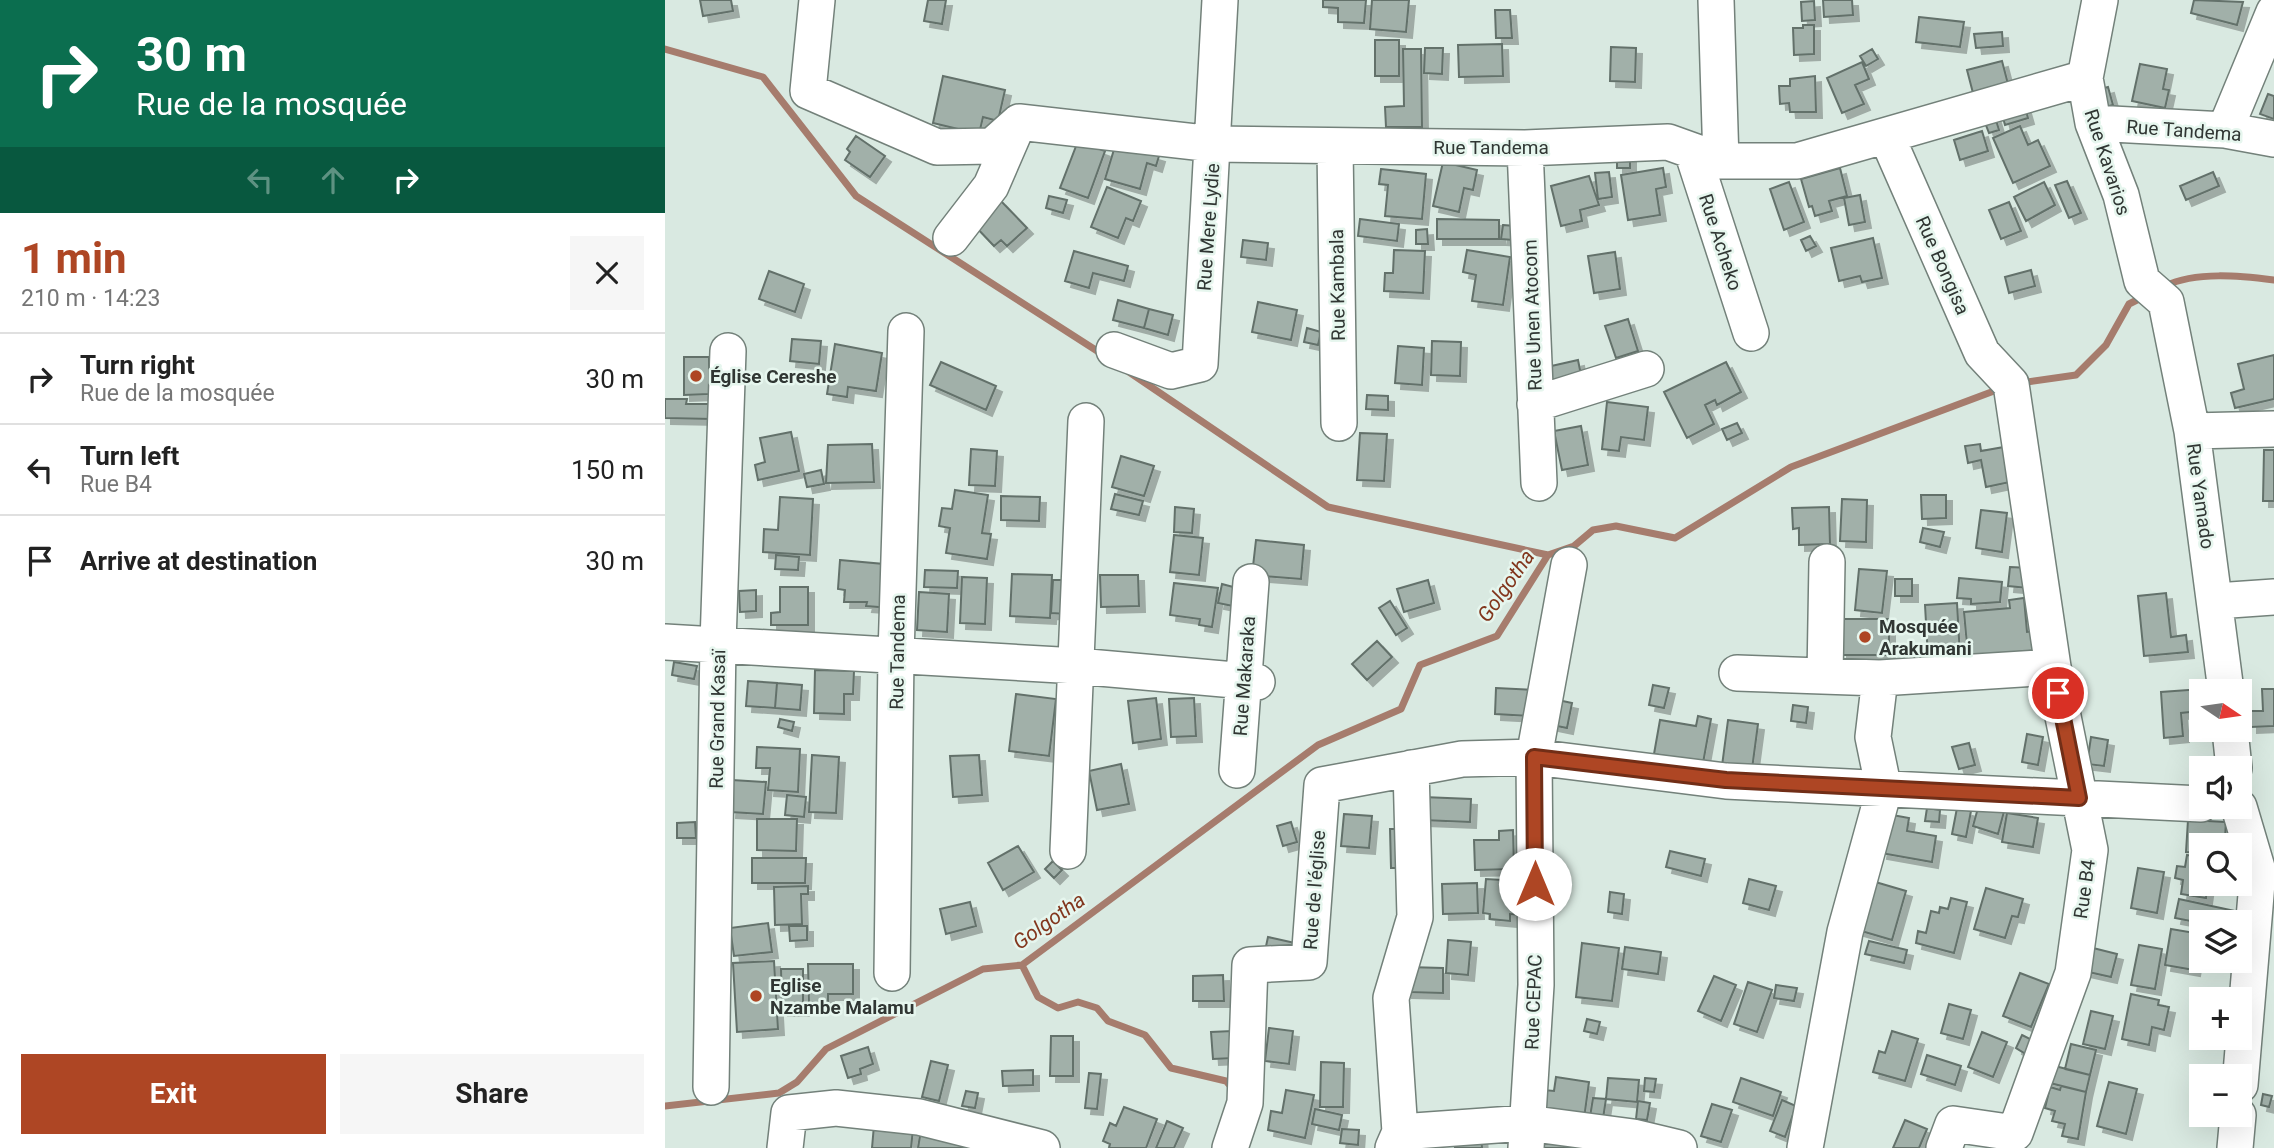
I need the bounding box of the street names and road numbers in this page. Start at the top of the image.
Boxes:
street label: Rue Kavarios [2080,106,2135,218]
street label: Rue Tandema [2126,115,2242,146]
street label: Rue Tandema [1433,136,1549,159]
street label: Rue Mere Lydie [1193,162,1224,292]
street label: Rue Acheko [1694,191,1747,293]
street label: Rue Bongisa [1911,212,1975,318]
street label: Rue Kambala [1325,229,1350,341]
street label: Rue Unen Atocom [1518,239,1547,391]
street label: Rue Yamado [2182,442,2219,550]
street label: Rue Tandema [885,594,910,710]
street label: Rue Makaraka [1229,615,1260,737]
street label: Rue Grand Kasaï [705,648,730,789]
street label: Rue de l'église [1299,830,1330,951]
street label: Rue B4 [2069,858,2100,920]
street label: Rue CEPAC [1520,954,1547,1050]

